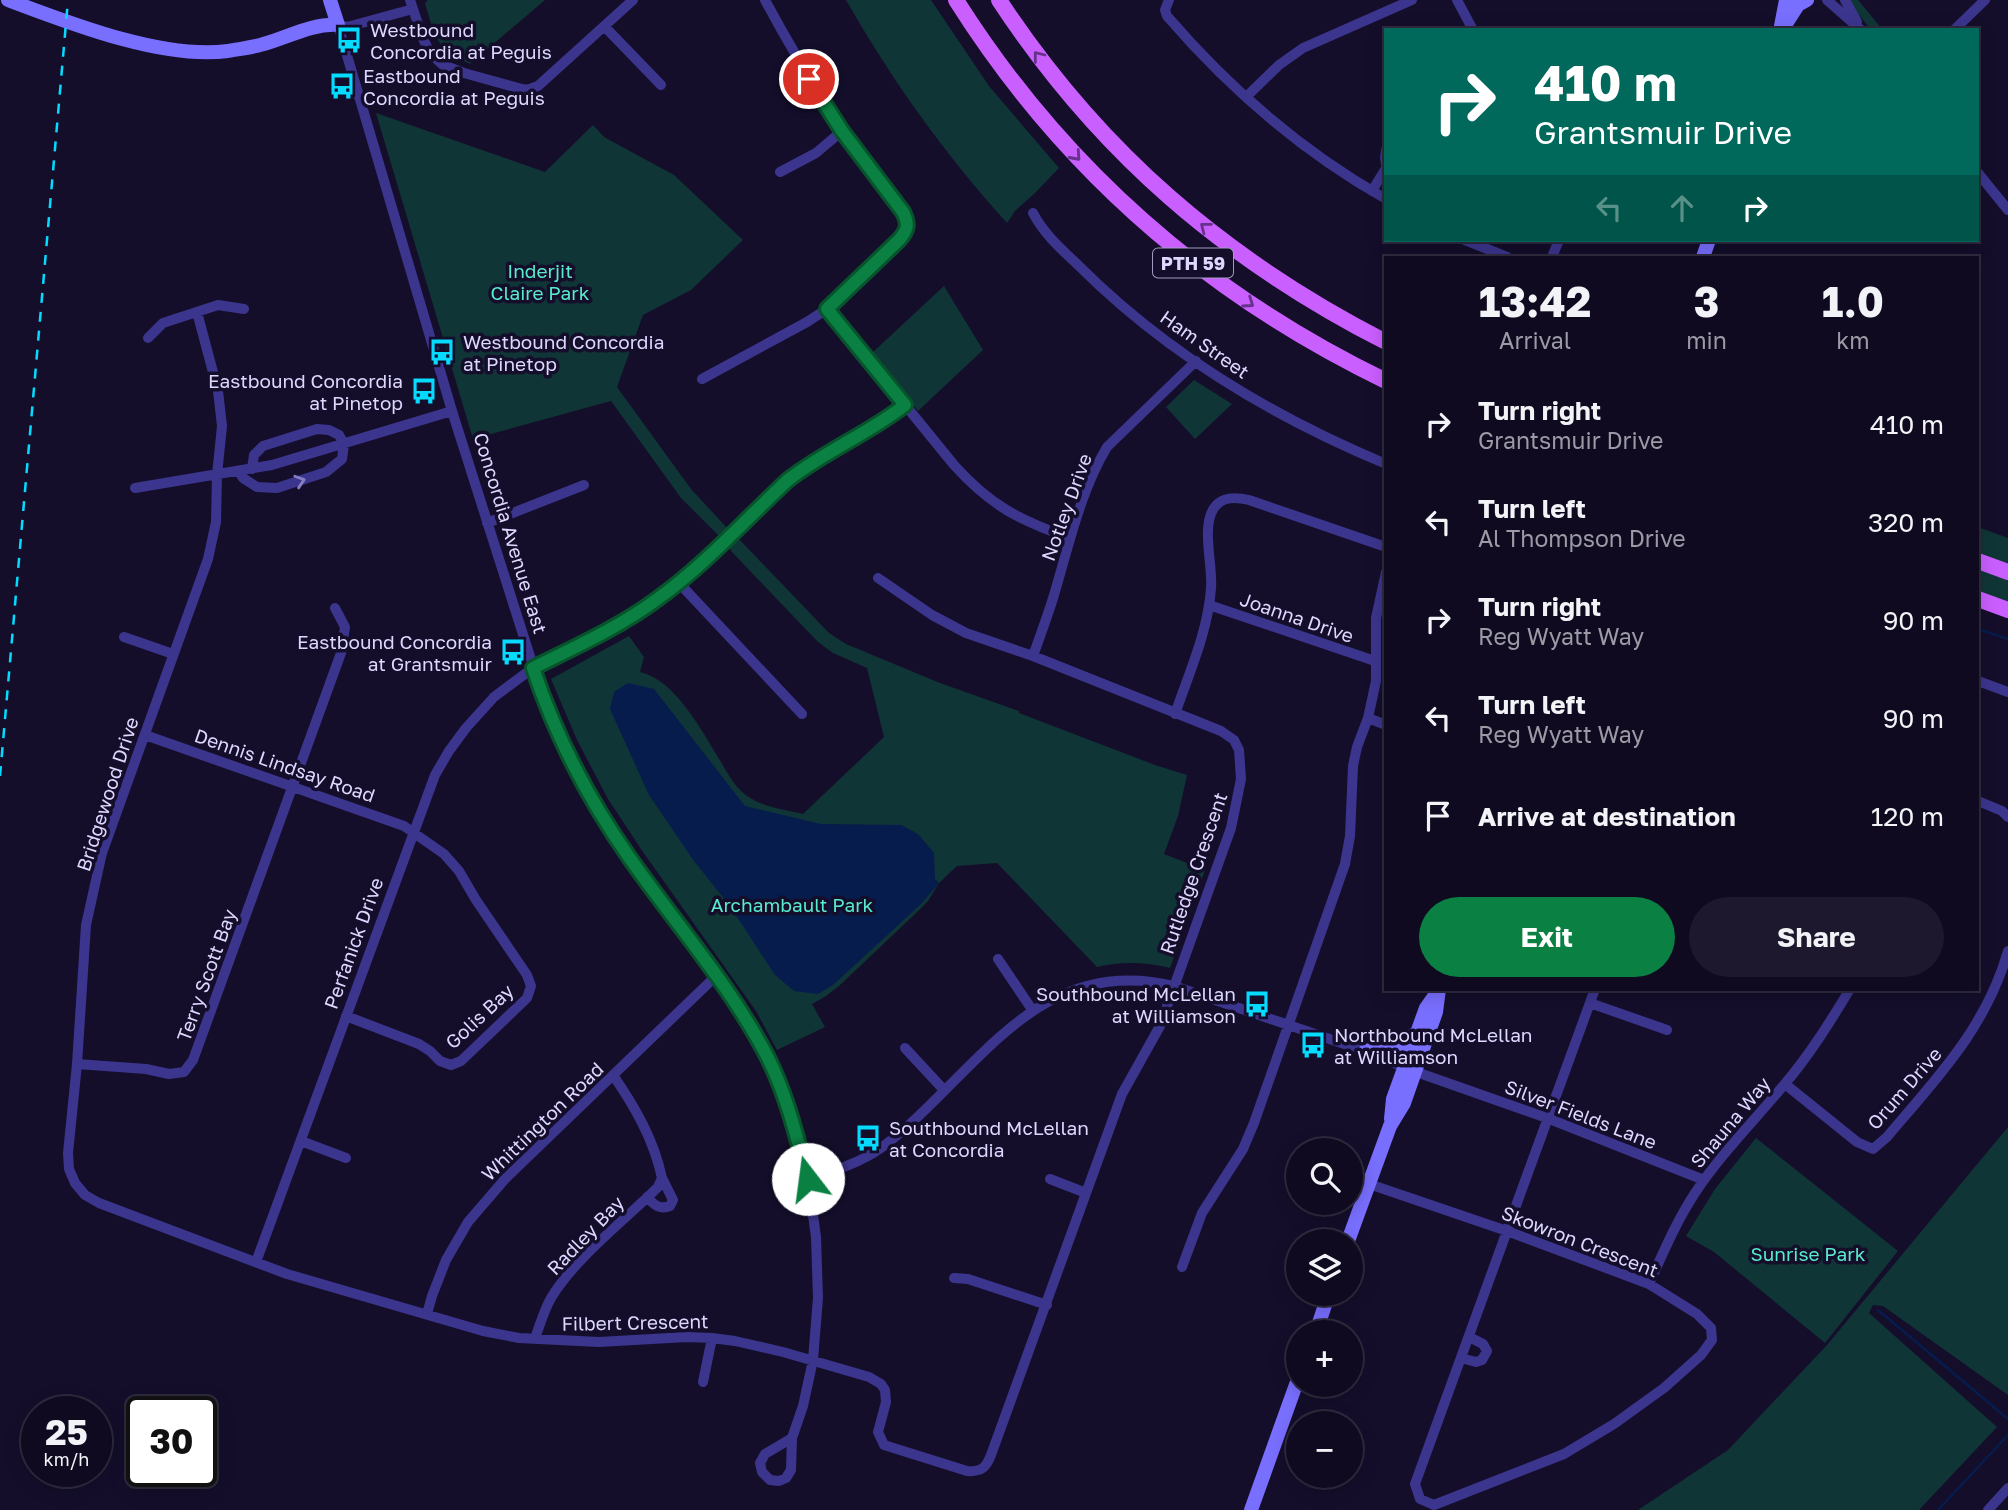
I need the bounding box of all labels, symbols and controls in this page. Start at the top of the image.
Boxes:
place label: Westbound Concordia at Peguis [370,18,552,63]
bus stop icon: Westbound Concordia at Peguis [334,25,364,55]
pin [779,49,839,109]
one-way arrow [1034,52,1047,64]
text: 410 m [1534,53,1677,112]
icon: right [1419,56,1510,147]
icon: arrive [790,60,828,98]
place label: Eastbound Concordia at Peguis [363,64,545,109]
bus stop icon: Eastbound Concordia at Peguis [327,71,357,101]
text: Grantsmuir Drive [1534,113,1792,151]
one-way arrow [1068,148,1080,161]
icon: left [1590,189,1628,227]
icon: ahead [1663,189,1701,227]
icon: right [1736,189,1774,227]
one-way arrow [1200,222,1212,235]
road number: PTH 59 [1153,248,1233,278]
park label: Inderjit Claire Park [491,259,590,304]
text: 13:42 [1479,276,1591,326]
text: 3 [1694,276,1719,326]
text: 1.0 [1822,276,1884,326]
one-way arrow [1241,295,1254,307]
street label: Ham Street [1156,305,1254,383]
text: Arrival [1499,326,1571,354]
text: min [1686,326,1727,354]
text: km [1836,326,1870,354]
place label: Westbound Concordia at Pinetop [463,330,664,375]
bus stop icon: Westbound Concordia at Pinetop [427,337,457,367]
place label: Eastbound Concordia at Pinetop [208,369,403,414]
bus stop icon: Eastbound Concordia at Pinetop [409,376,439,406]
text: Turn right [1478,395,1601,426]
icon: right [1419,405,1457,443]
text: 410 m [1870,409,1944,440]
text: Grantsmuir Drive [1478,426,1663,454]
street label: Concordia Avenue East [469,430,553,636]
street label: Notley Drive [1036,450,1096,564]
one-way arrow [293,474,305,489]
text: Turn left [1478,493,1586,524]
icon: left [1419,503,1457,541]
text: 320 m [1868,507,1944,538]
text: Al Thompson Drive [1478,524,1686,552]
street label: Joanna Drive [1237,587,1357,647]
text: Turn right [1478,591,1601,622]
icon: right [1419,601,1457,639]
text: 90 m [1883,605,1944,636]
text: Reg Wyatt Way [1478,622,1644,650]
place label: Eastbound Concordia at Grantsmuir [297,630,493,675]
bus stop icon: Eastbound Concordia at Grantsmuir [498,637,528,667]
text: Turn left [1478,689,1586,720]
icon: left [1419,699,1457,737]
text: 90 m [1883,703,1944,734]
street label: Bridgewood Drive [71,714,143,874]
text: Reg Wyatt Way [1478,720,1644,748]
street label: Dennis Lindsay Road [192,723,378,807]
street label: Rutledge Crescent [1155,789,1231,957]
icon: arrive [1419,797,1457,835]
text: Arrive at destination [1478,801,1736,832]
text: 120 m [1871,801,1944,832]
street label: Perfanick Drive [319,874,387,1012]
park label: Archambault Park [711,893,874,916]
button: Exit [1419,897,1675,977]
button: Share [1689,897,1944,977]
street label: Terry Scott Bay [171,905,241,1044]
street label: Golis Bay [440,979,518,1053]
place label: Southbound McLellan at Williamson [1036,982,1236,1027]
bus stop icon: Southbound McLellan at Williamson [1242,989,1272,1019]
place label: Northbound McLellan at Williamson [1334,1023,1533,1068]
bus stop icon: Northbound McLellan at Williamson [1298,1030,1328,1060]
street label: Orum Drive [1862,1042,1946,1134]
street label: Whittington Road [476,1057,608,1185]
street label: Shauna Way [1685,1072,1775,1172]
street label: Silver Fields Lane [1502,1074,1660,1154]
place label: Southbound McLellan at Concordia [889,1116,1089,1161]
bus stop icon: Southbound McLellan at Concordia [853,1123,883,1153]
map controls [1286,1138,1363,1488]
button: search [1286,1138,1363,1215]
position arrow [771,1142,845,1216]
street label: Radley Bay [542,1191,629,1279]
street label: Skowron Crescent [1498,1201,1662,1281]
button: layers [1286,1229,1363,1306]
park label: Sunrise Park [1751,1242,1866,1265]
street label: Filbert Crescent [561,1309,709,1335]
button: + [1286,1320,1363,1397]
speed limit sign: 30 [126,1396,217,1487]
text: 25 [45,1411,88,1453]
button: − [1286,1411,1363,1488]
text: km/h [44,1448,89,1470]

